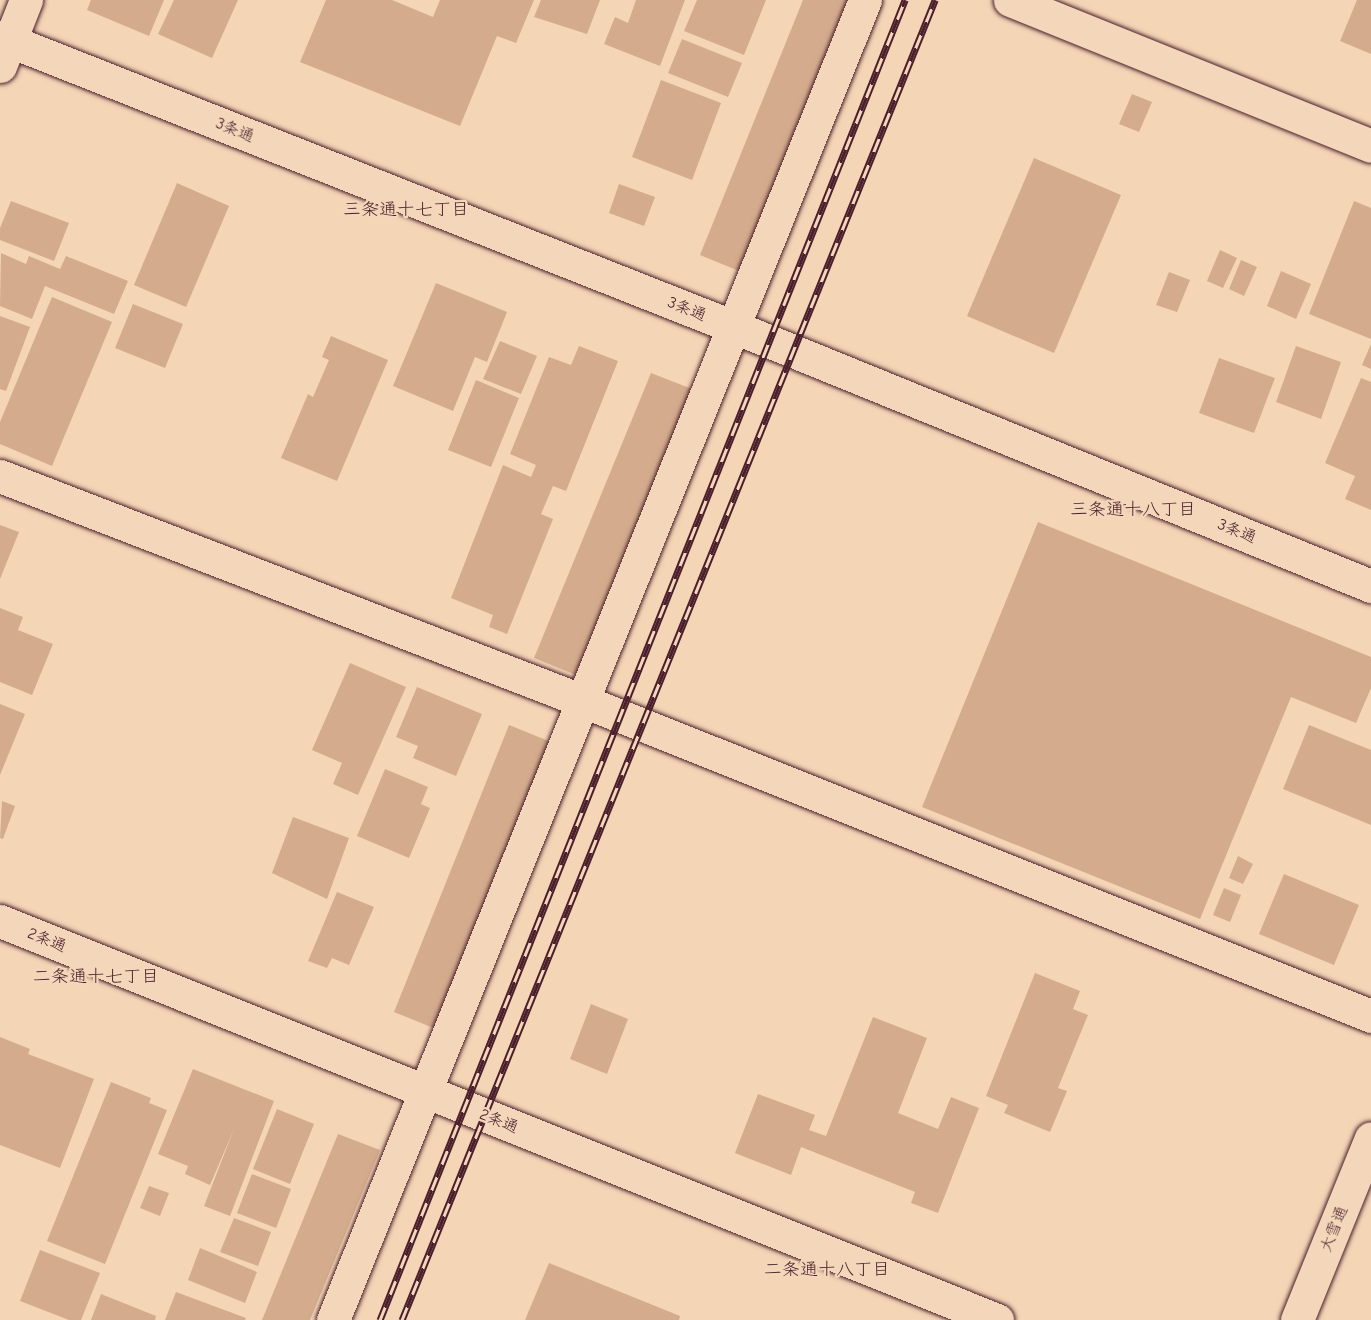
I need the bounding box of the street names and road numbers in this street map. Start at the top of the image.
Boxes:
street label: 3条通 [213,114,257,146]
street label: 3条通 [665,293,709,325]
street label: 3条通 [1215,515,1259,547]
street label: 2条通 [25,924,69,956]
street label: 2条通 [477,1105,521,1137]
street label: 大雪通 [1316,1203,1352,1255]

